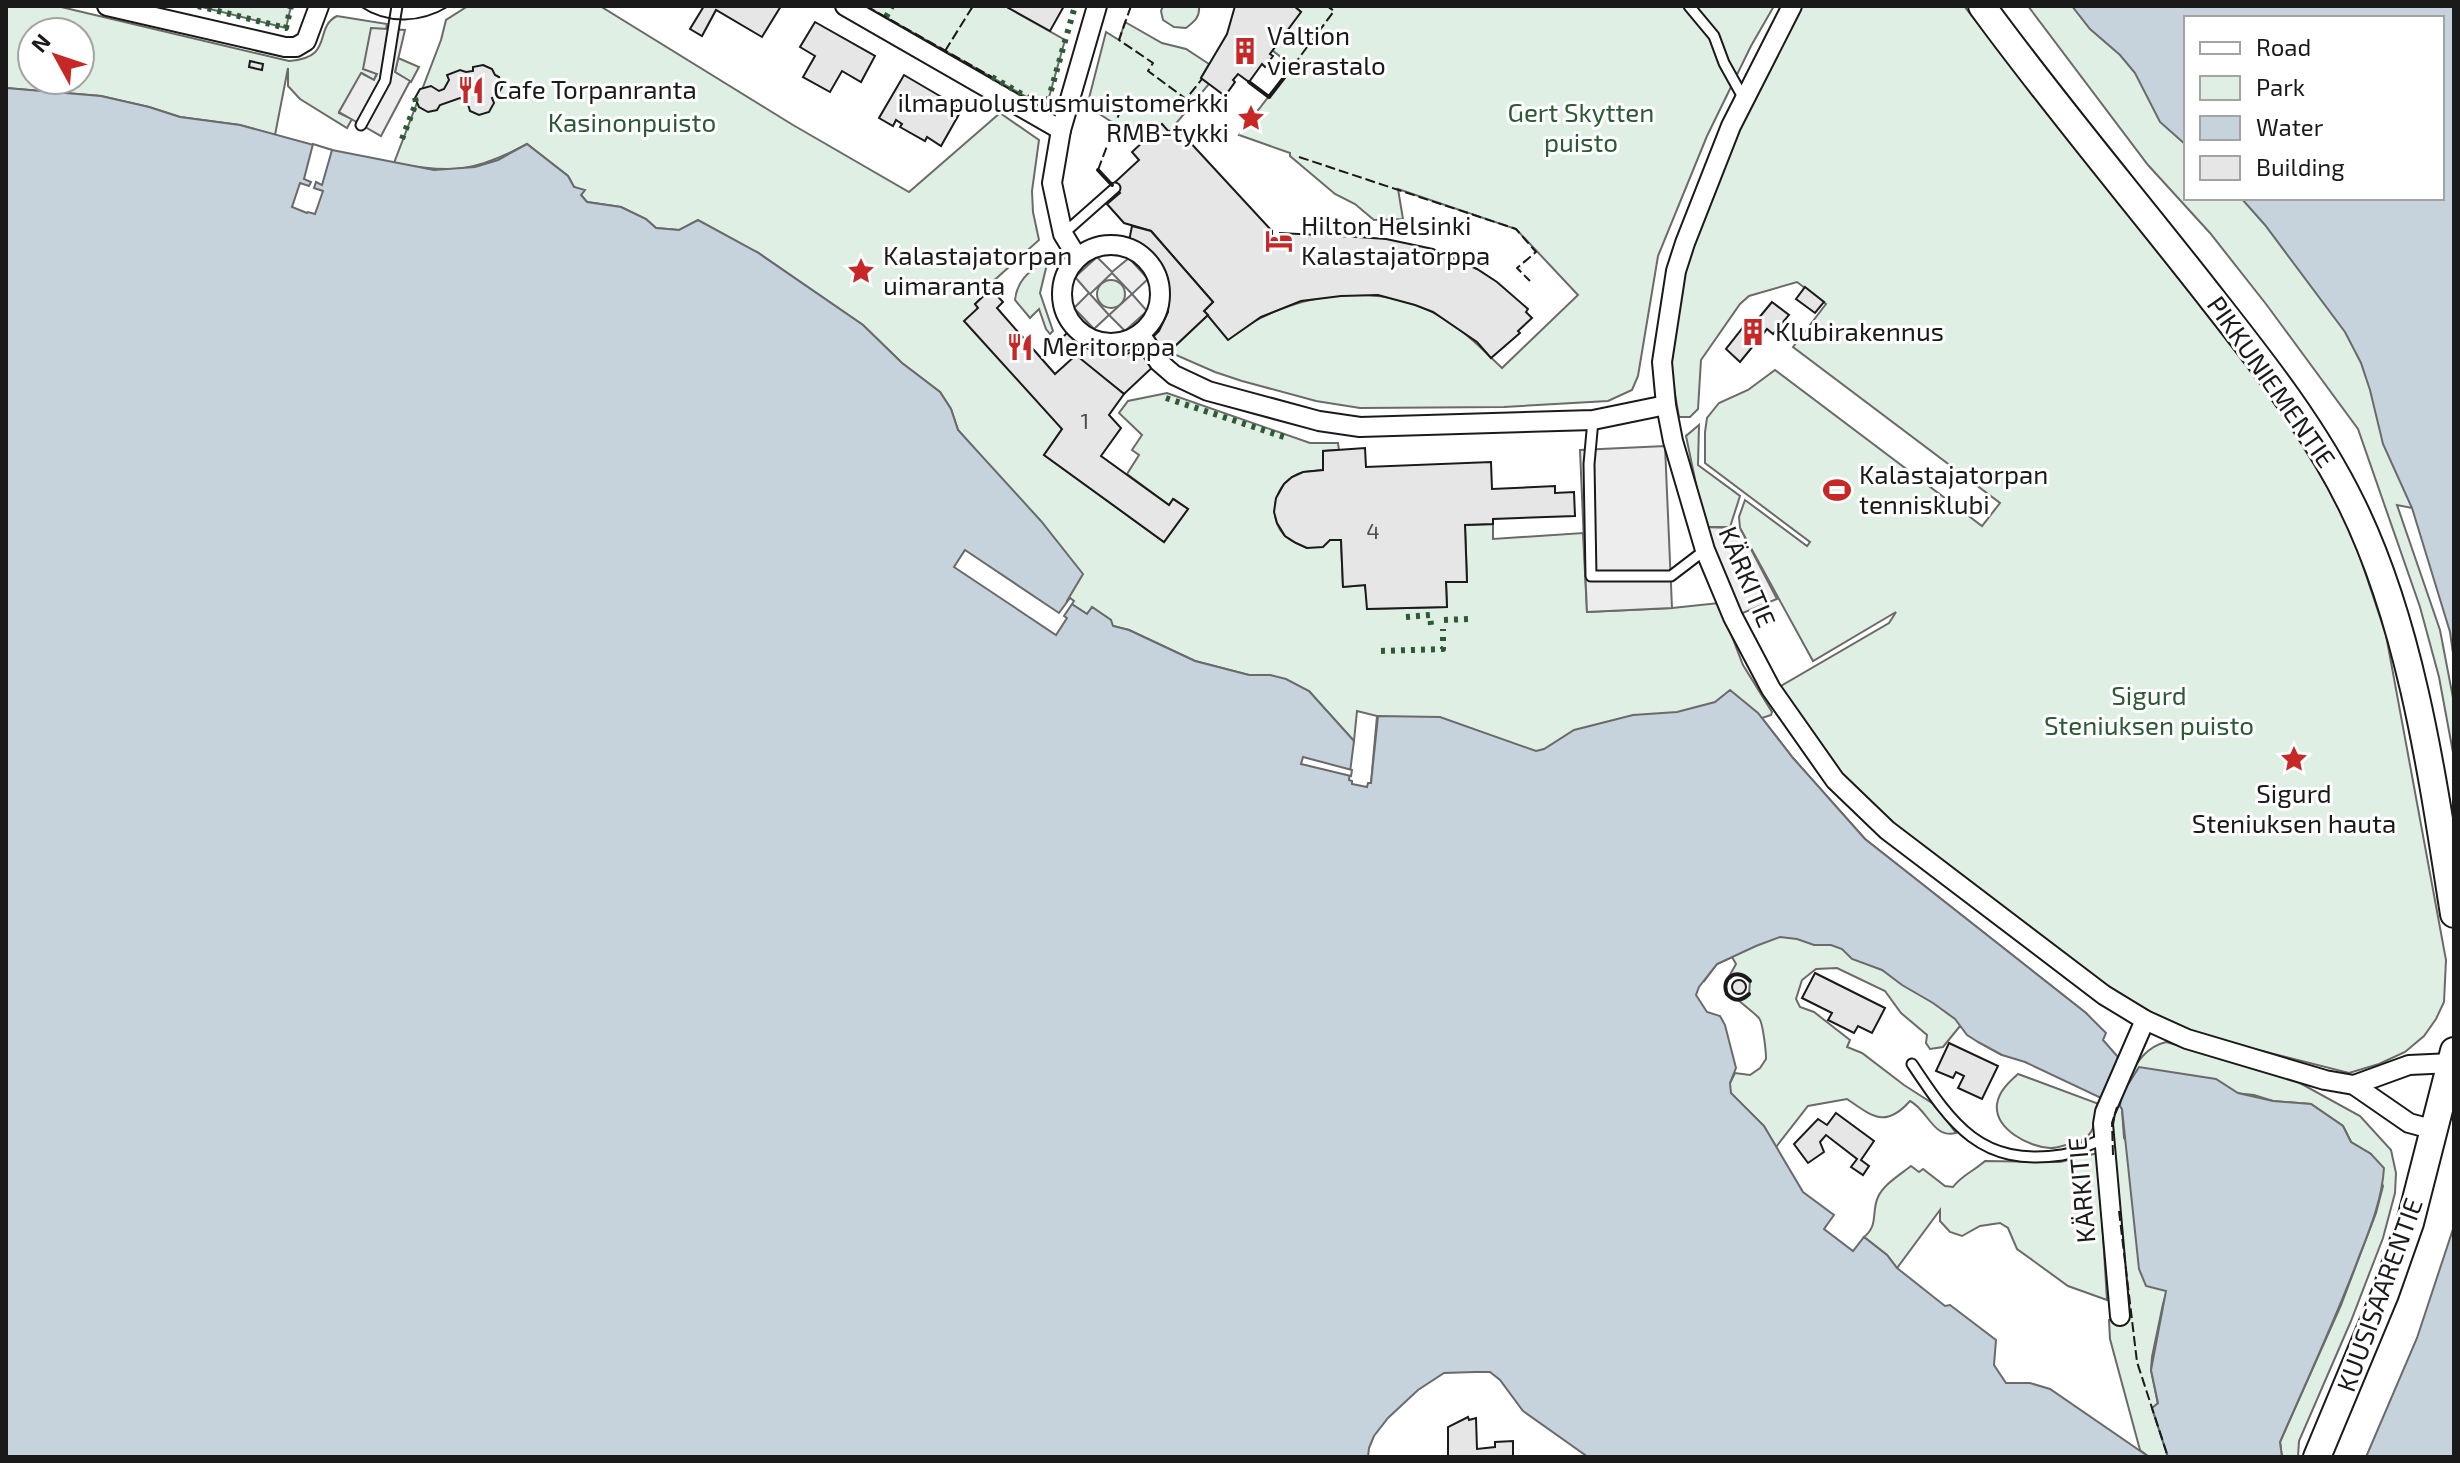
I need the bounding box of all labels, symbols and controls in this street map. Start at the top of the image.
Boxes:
north arrow [16,16,96,96]
legend [2184,16,2444,200]
place label: Valtion vierastalo [1267,19,1386,80]
text: N [25,28,55,57]
text: Road [2256,32,2311,61]
building icon: Valtion vierastalo [1230,36,1260,66]
text: Park [2256,72,2305,101]
place label: Cafe Torpanranta [493,73,697,104]
restaurant icon: Cafe Torpanranta [456,75,486,105]
place label: ilmapuolustusmuistomerkki RMB-tykki [897,86,1229,147]
park label: Gert Skytten puisto [1508,96,1654,157]
place icon: ilmapuolustusmuistomerkki RMB-tykki [1236,103,1266,133]
park label: Kasinonpuisto [548,106,716,137]
text: Water [2256,112,2324,141]
text: Building [2256,152,2345,181]
place label: Hilton Helsinki Kalastajatorppa [1301,209,1490,270]
hotel icon: Hilton Helsinki Kalastajatorppa [1264,226,1294,256]
place label: Kalastajatorpan uimaranta [883,239,1072,300]
place icon: Kalastajatorpan uimaranta [846,256,876,286]
street label: PIKKUNIEMENTIE [2202,289,2343,473]
place label: Klubirakennus [1775,315,1944,346]
building icon: Klubirakennus [1738,317,1768,347]
place label: Meritorppa [1042,330,1175,361]
restaurant icon: Meritorppa [1005,332,1035,362]
house number: 1 [1081,407,1089,433]
place label: Kalastajatorpan tennisklubi [1859,458,2048,519]
sports icon: Kalastajatorpan tennisklubi [1822,475,1852,505]
house number: 4 [1366,517,1380,543]
street label: KÄRKITIE [1713,521,1783,631]
park label: Sigurd Steniuksen puisto [2044,679,2254,740]
place icon: Sigurd Steniuksen hauta [2279,744,2309,774]
place label: Sigurd Steniuksen hauta [2192,777,2396,838]
street label: KÄRKITIE [2060,1136,2101,1244]
street label: KUUSISAARENTIE [2329,1193,2428,1396]

